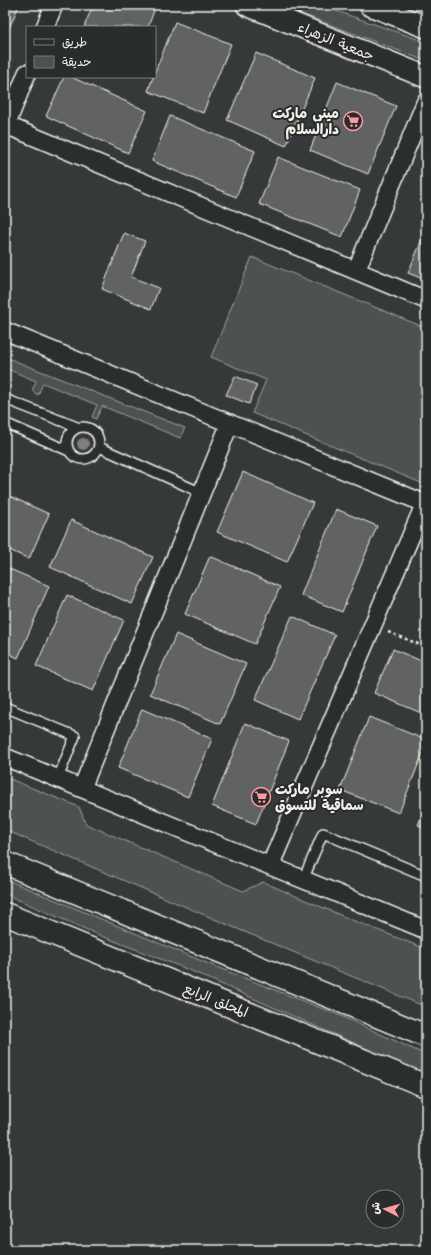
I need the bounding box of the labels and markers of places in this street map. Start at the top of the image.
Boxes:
place label: ميني ماركت دارالسلام [273,103,339,141]
supermarket icon: ميني ماركت دارالسلام [342,110,364,132]
place label: سوبر ماركت سماقية للتسوق [275,779,364,817]
supermarket icon: سوبر ماركت سماقية للتسوق [250,786,272,808]

